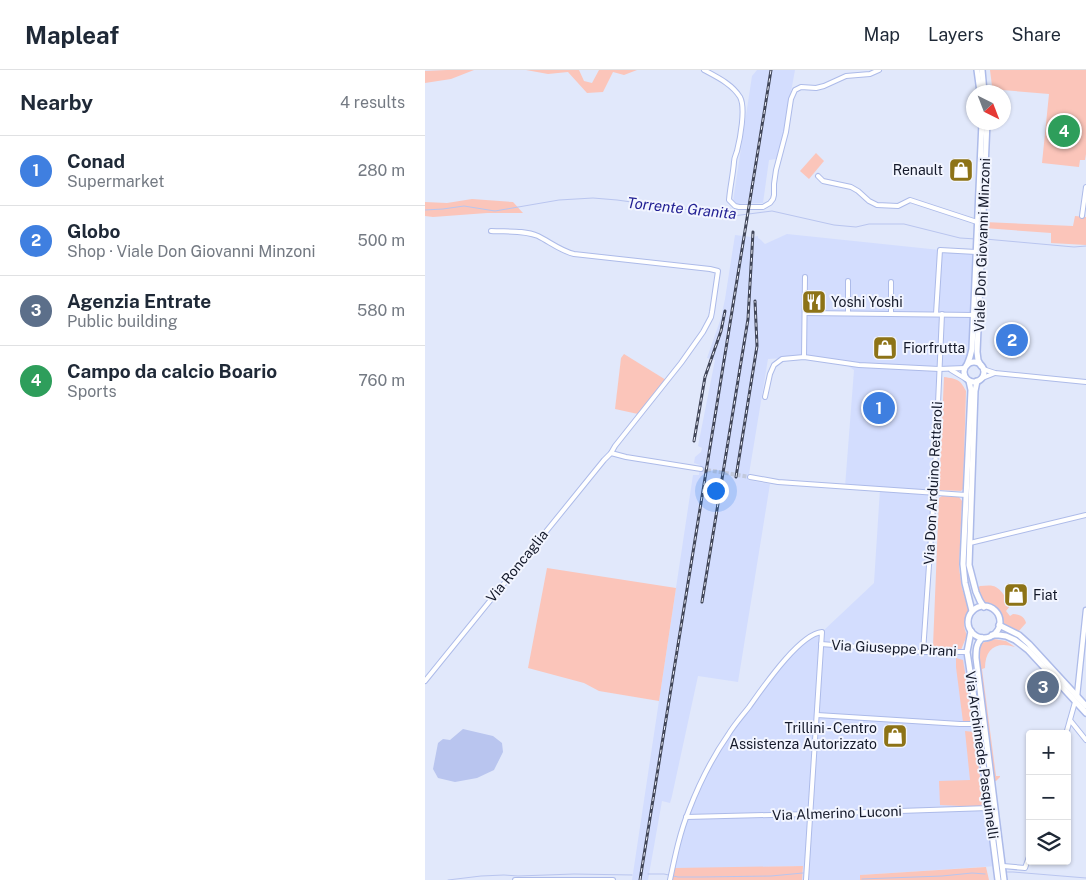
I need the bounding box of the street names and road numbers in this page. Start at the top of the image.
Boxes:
street label: Viale Don Giovanni Minzoni [971,158,993,332]
street label: Via Don Arduino Rettaroli [921,401,945,565]
street label: Via Roncaglia [483,527,551,605]
street label: Via Giuseppe Pirani [831,637,957,659]
street label: Via Archimede Pasquinelli [962,670,1002,840]
street label: Via Almerino Luconi [772,803,902,823]

